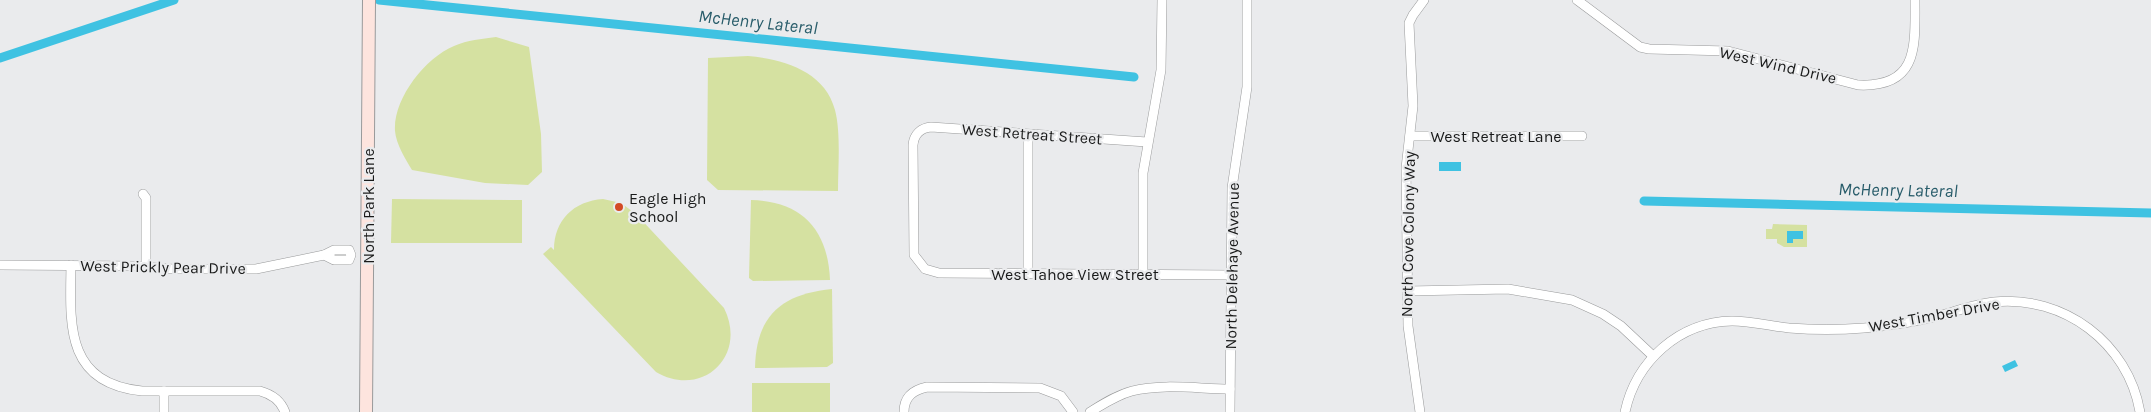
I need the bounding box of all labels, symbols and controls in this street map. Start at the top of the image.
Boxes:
water label: McHenry Lateral [697,5,819,39]
street label: West Wind Drive [1718,42,1838,88]
street label: West Retreat Street [961,120,1103,148]
street label: West Retreat Lane [1430,127,1562,146]
street label: North Park Lane [359,148,378,264]
street label: North Cove Colony Way [1397,150,1419,317]
water label: McHenry Lateral [1838,178,1959,202]
street label: North Delehaye Avenue [1221,182,1243,350]
place label: Eagle High School [629,189,706,226]
marker: Eagle High School [613,201,625,213]
street label: West Prickly Pear Drive [80,256,246,278]
street label: West Tahoe View Street [991,265,1159,284]
street label: West Timber Drive [1867,294,2001,336]

